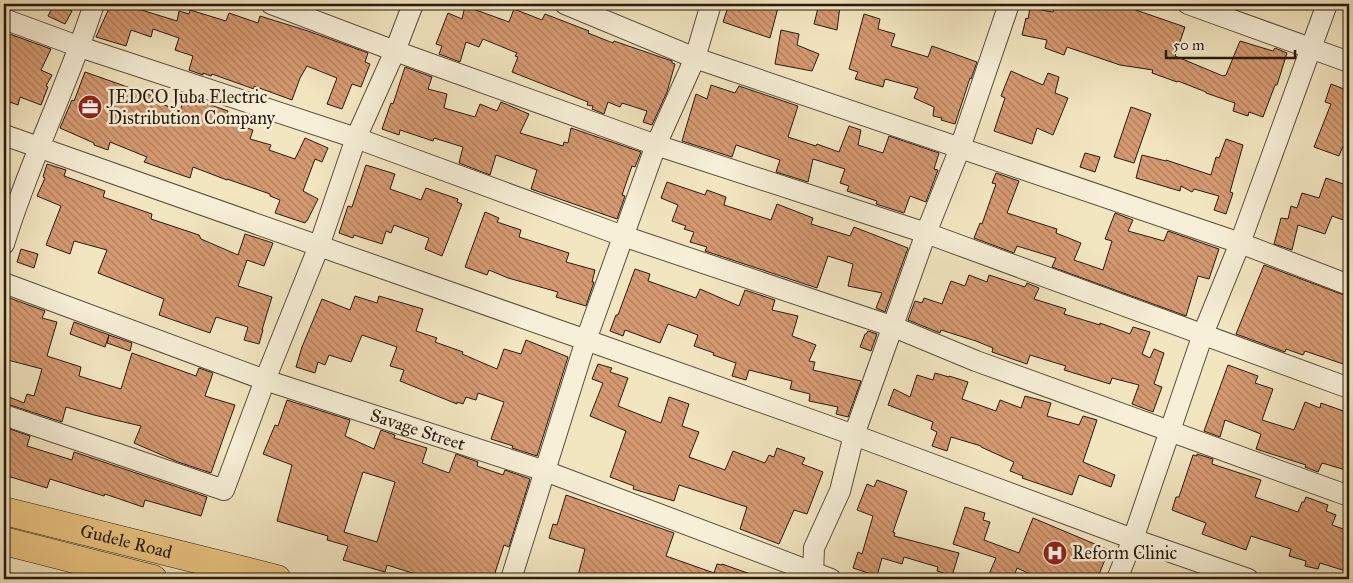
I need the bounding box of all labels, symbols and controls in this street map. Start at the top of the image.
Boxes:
scale bar [1166,28,1294,60]
text: 50 m [1173,36,1205,54]
place label: JEDCO Juba Electric Distribution Company [106,86,276,129]
office icon: JEDCO Juba Electric Distribution Company [77,94,103,120]
street label: Savage Street [367,404,469,456]
street label: Gudele Road [78,519,174,563]
hospital icon: Reform Clinic [1042,540,1068,566]
place label: Reform Clinic [1072,542,1178,564]

